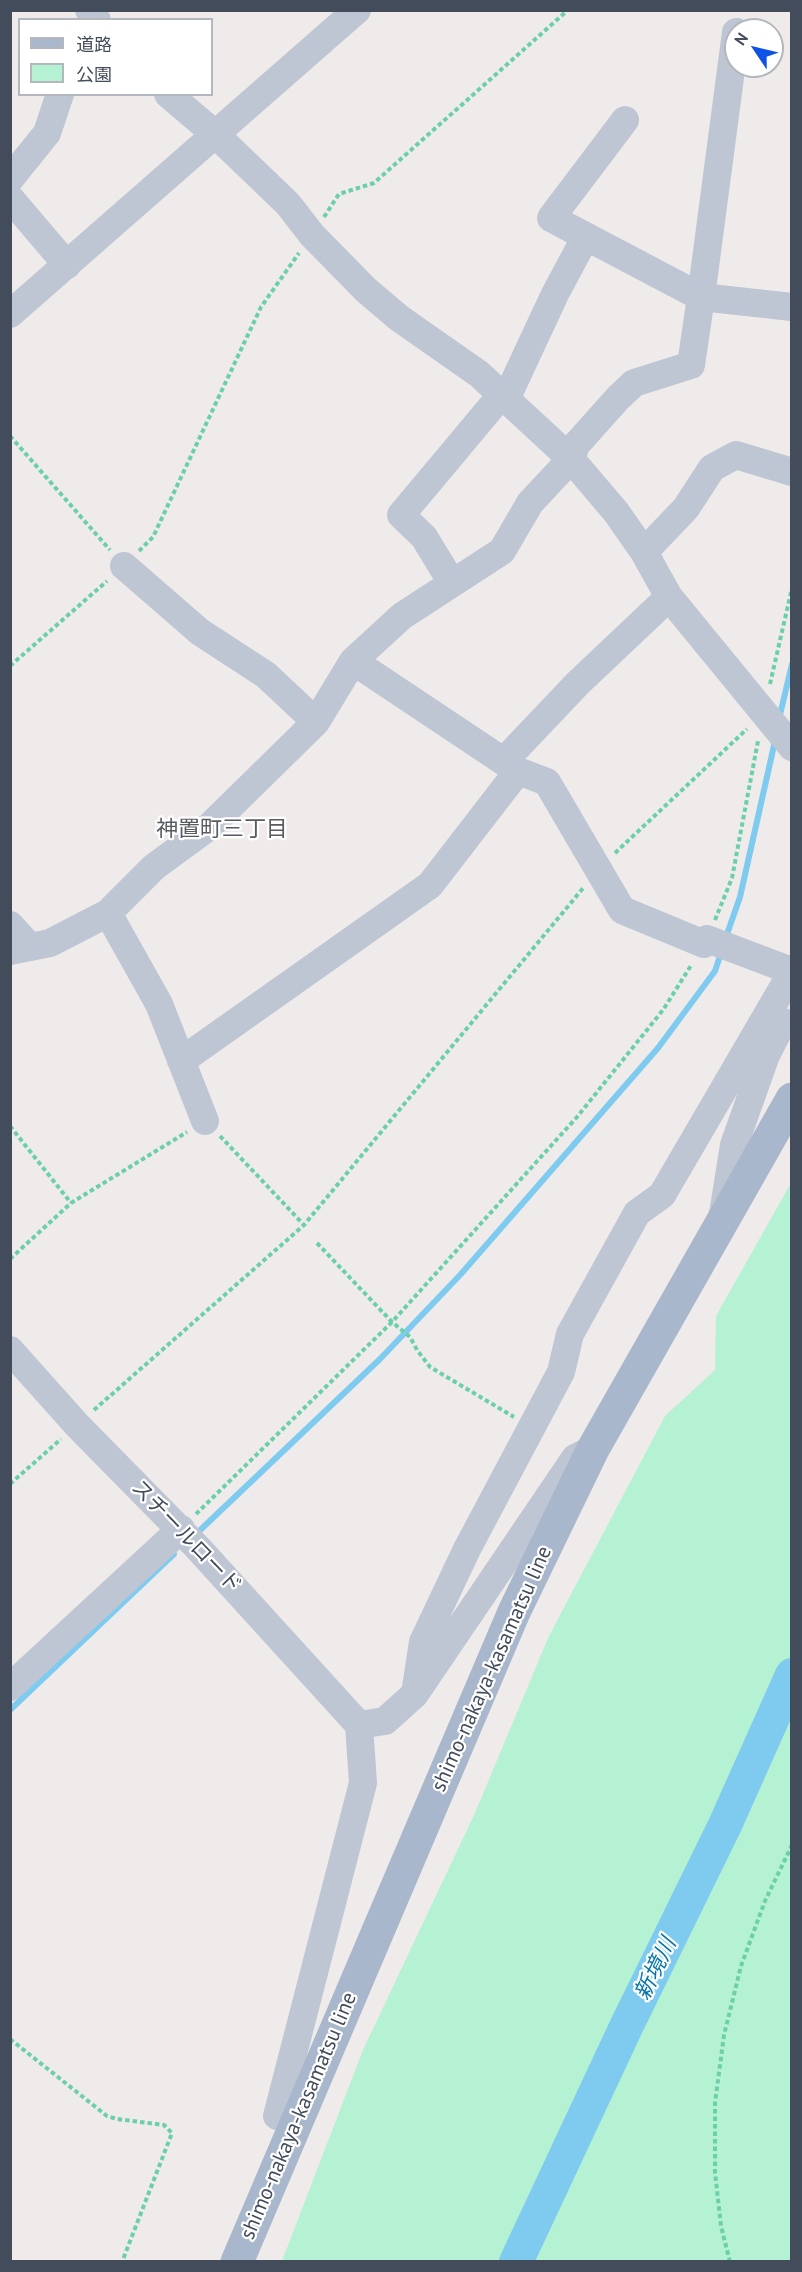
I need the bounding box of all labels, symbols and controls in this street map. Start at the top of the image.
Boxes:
legend [18,18,213,96]
north arrow [724,18,784,78]
text: N [730,29,752,49]
text: 道路 [76,33,112,56]
text: 公園 [76,63,112,86]
district label: 神置町三丁目 [156,817,288,843]
street label: スチールロード [126,1475,246,1599]
street label: shimo-nakaya-kasamatsu line [426,1542,558,1796]
water label: 新境川 [630,1934,682,2004]
street label: shimo-nakaya-kasamatsu line [235,1989,363,2243]

